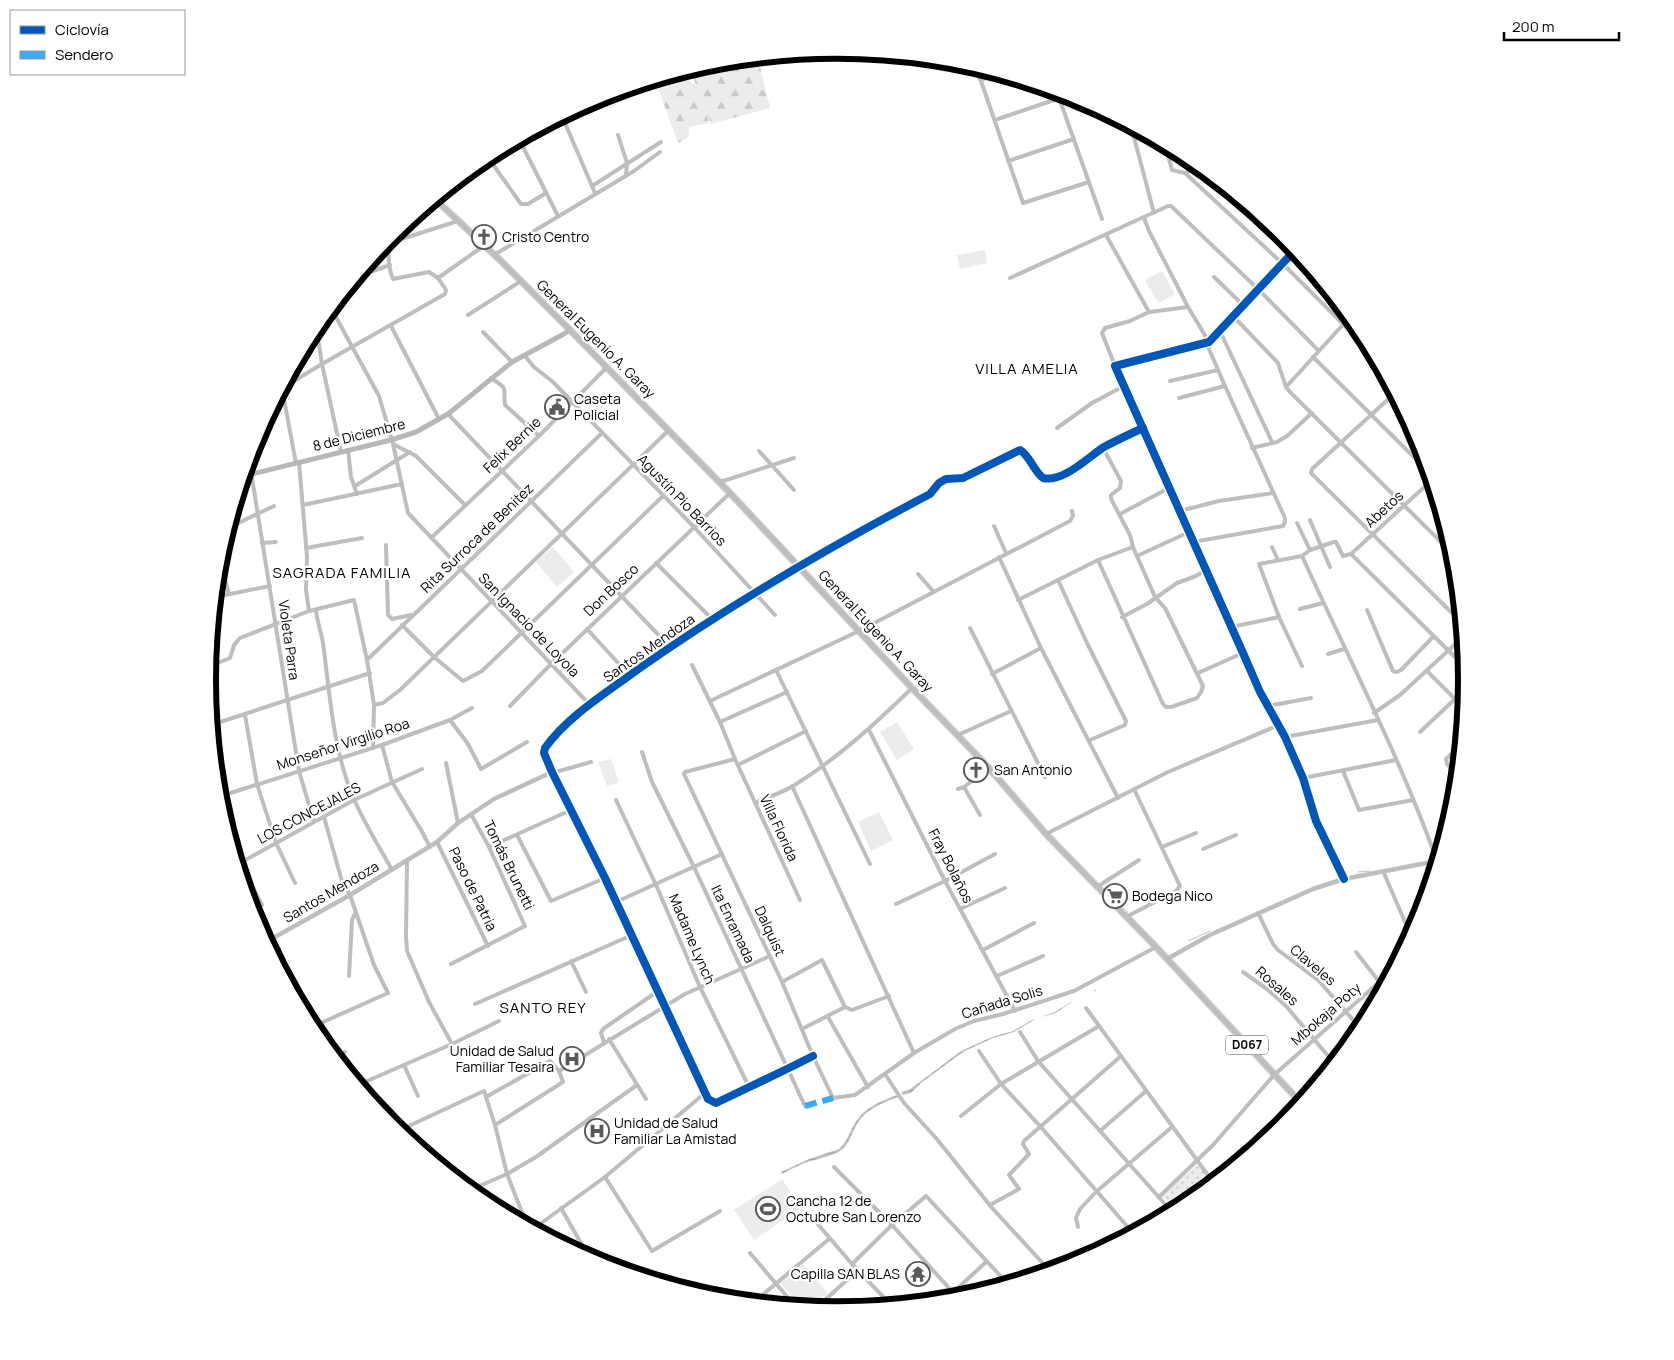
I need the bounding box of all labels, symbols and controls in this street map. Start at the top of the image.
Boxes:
legend [10,10,185,75]
scale bar [1504,10,1619,42]
text: 200 m [1512,16,1555,37]
text: Ciclovía [55,19,109,40]
text: Sendero [55,44,114,65]
church icon: Cristo Centro [471,224,497,250]
place label: Cristo Centro [502,227,589,246]
street label: General Eugenio A. Garay [533,275,660,403]
district label: VILLA AMELIA [975,358,1079,379]
place label: Caseta Policial [574,389,621,424]
public building icon: Caseta Policial [544,394,570,420]
street label: Felix Bernie [479,412,545,477]
street label: 8 de Diciembre [311,414,407,455]
street label: Agustín Pio Barrios [634,450,731,550]
street label: Rita Surroca de Benitez [416,479,537,597]
street label: Abetos [1360,486,1407,531]
street label: Don Bosco [579,559,642,620]
district label: SAGRADA FAMILIA [273,562,411,583]
street label: General Eugenio A. Garay [815,565,938,696]
street label: San Ignacio de Loyola [475,568,584,681]
street label: Violeta Parra [274,599,305,681]
street label: Santos Mendoza [599,609,698,686]
street label: Monseñor Virgilio Roa [274,713,412,774]
church icon: San Antonio [963,757,989,783]
place label: San Antonio [994,760,1072,779]
street label: LOS CONCEJALES [254,777,364,848]
street label: Villa Florida [756,791,803,864]
street label: Tomás Brunetti [480,817,539,913]
street label: Fray Bolaños [925,825,978,906]
street label: Paso de Patria [445,844,502,934]
street label: Santos Mendoza [279,856,382,927]
street label: Ita Enramada [707,882,760,966]
supermarket icon: Bodega Nico [1102,883,1128,909]
place label: Bodega Nico [1132,886,1213,905]
street label: Madame Lynch [665,891,720,987]
street label: Dalquist [751,903,790,959]
street label: Claveles [1286,940,1340,989]
street label: Rosales [1252,962,1303,1010]
street label: Mbokaja Poty [1287,978,1365,1049]
street label: Cañada Solis [959,980,1045,1023]
district label: SANTO REY [499,997,587,1018]
road number: D067 [1226,1036,1268,1054]
place label: Unidad de Salud Familiar Tesaira [450,1041,554,1076]
hospital icon: Unidad de Salud Familiar Tesaira [559,1046,585,1072]
place label: Unidad de Salud Familiar La Amistad [614,1113,737,1148]
hospital icon: Unidad de Salud Familiar La Amistad [584,1118,610,1144]
place label: Cancha 12 de Octubre San Lorenzo [786,1191,921,1226]
sports icon: Cancha 12 de Octubre San Lorenzo [755,1196,781,1222]
temple icon: Capilla SAN BLAS [905,1261,931,1287]
place label: Capilla SAN BLAS [791,1264,900,1283]

